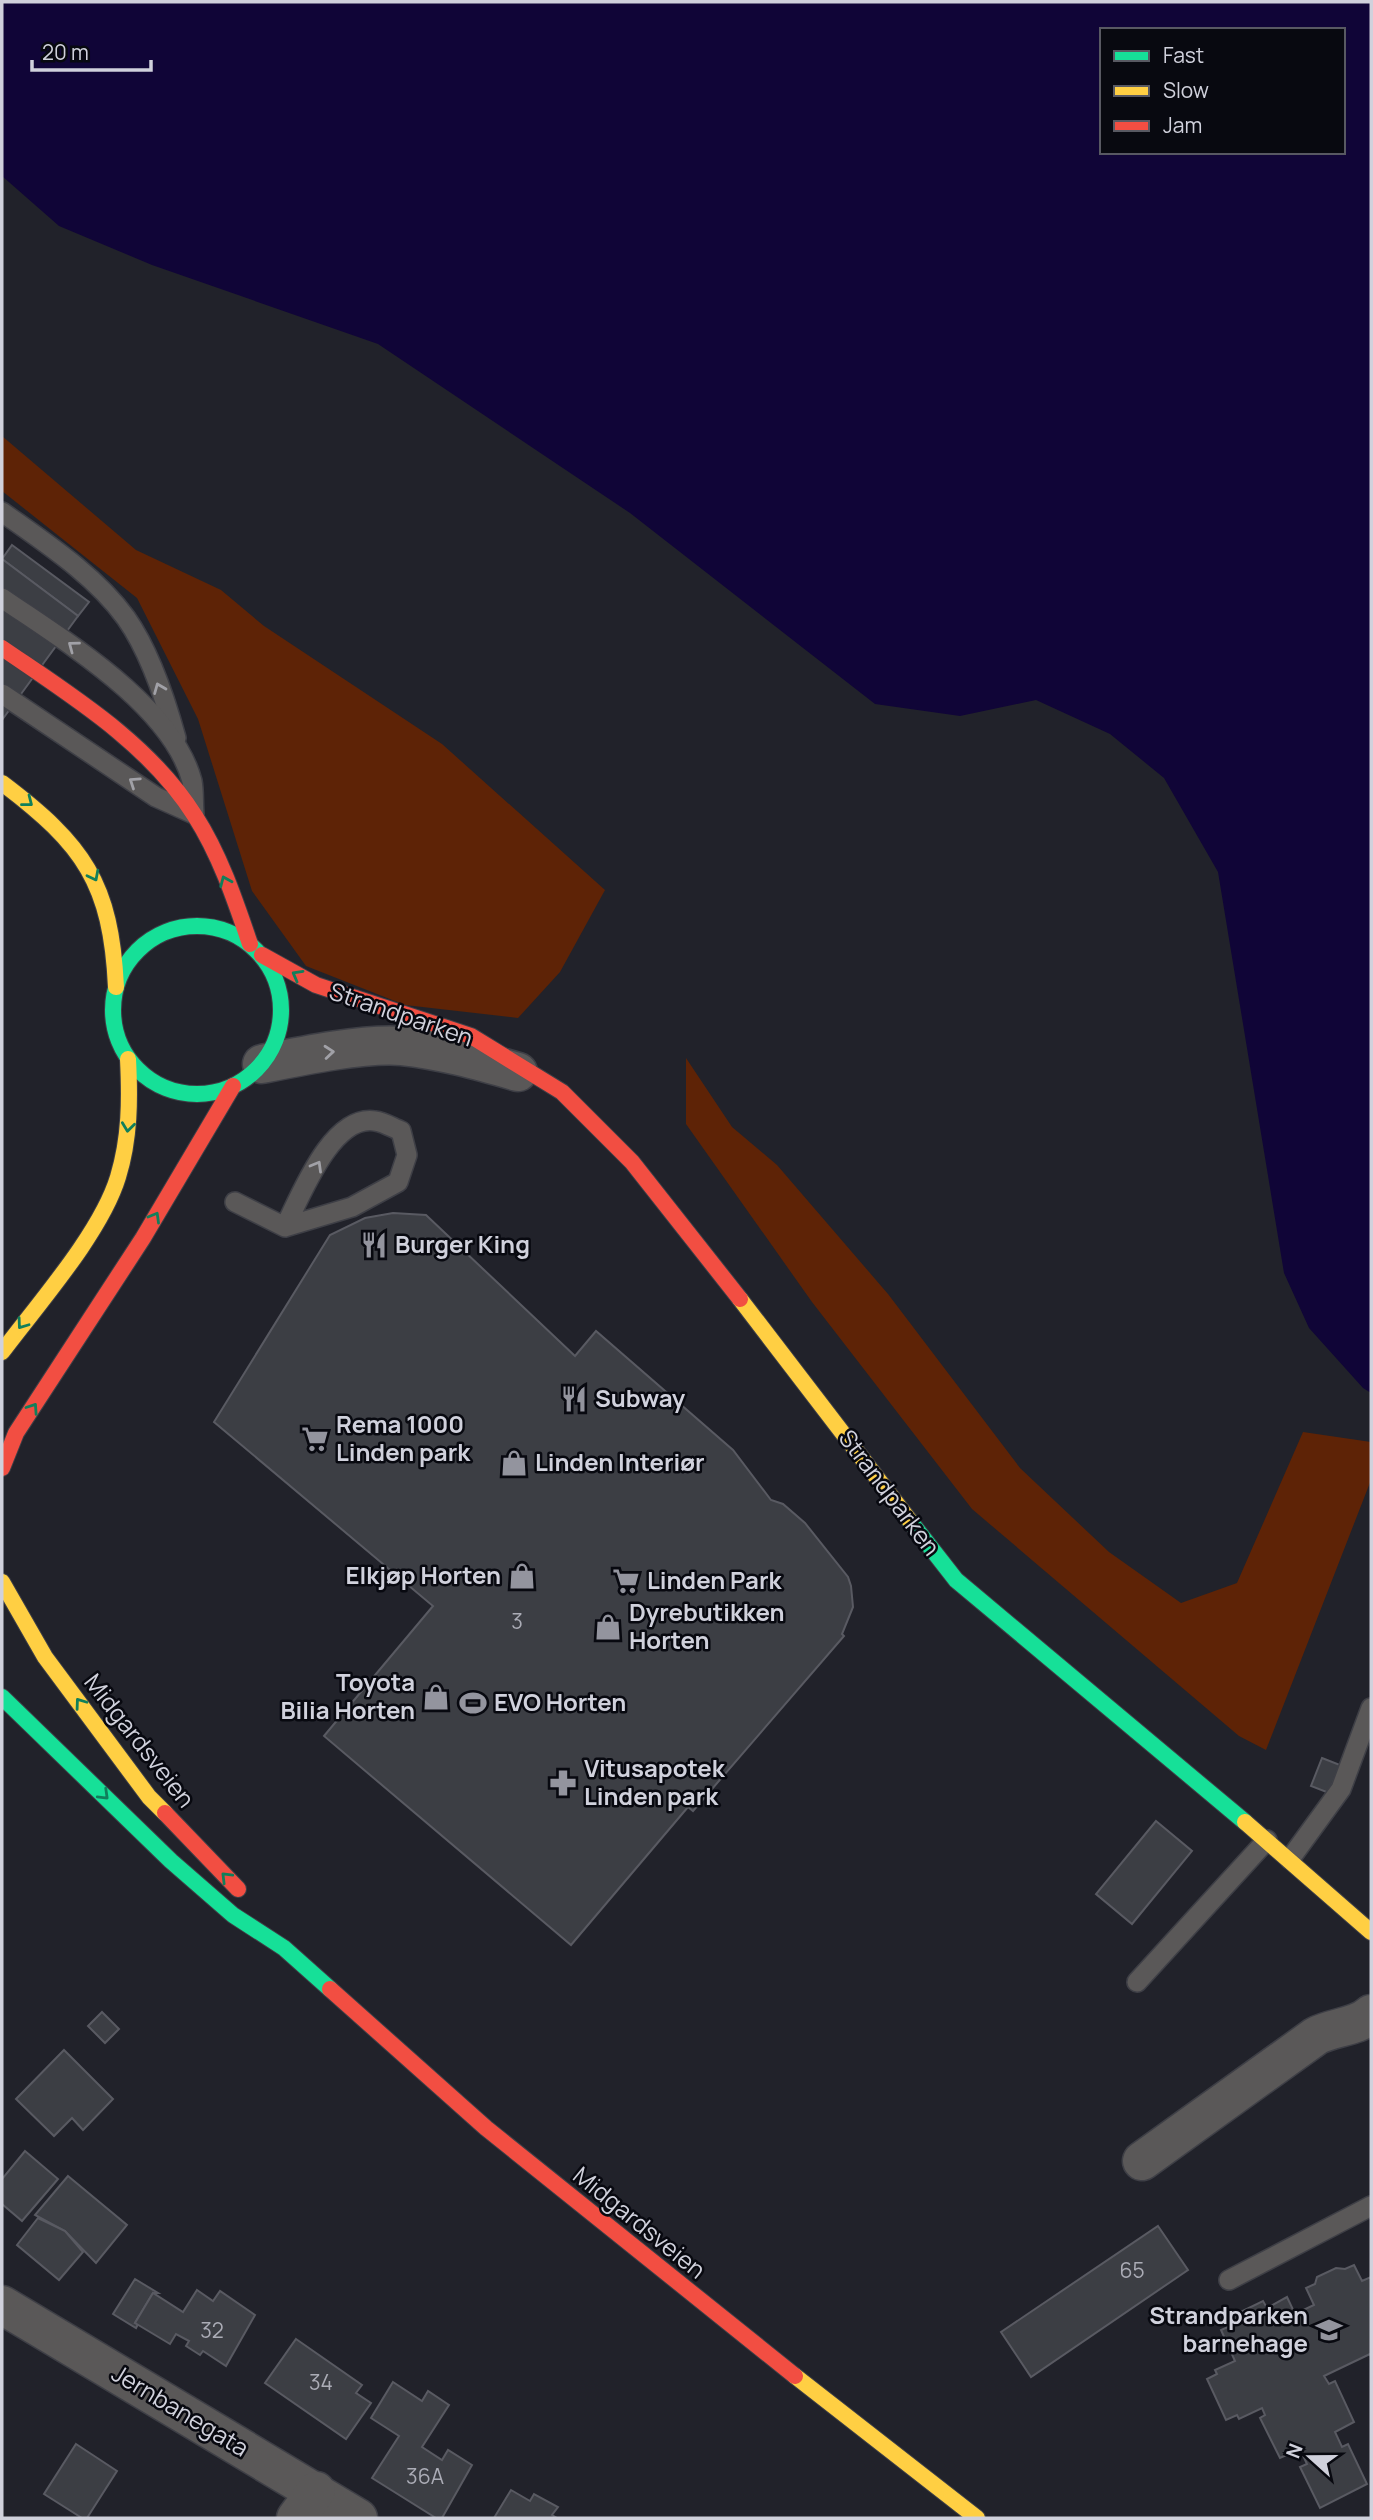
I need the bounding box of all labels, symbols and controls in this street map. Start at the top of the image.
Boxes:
scale bar [32,28,150,72]
legend [1100,28,1345,154]
text: 20 m [42,38,89,66]
text: Fast [1163,41,1204,69]
text: Slow [1163,76,1209,104]
text: Jam [1163,111,1202,139]
one-way arrow [68,642,81,654]
one-way arrow [154,682,168,694]
one-way arrow [129,778,142,790]
one-way arrow [20,794,32,807]
one-way arrow [86,869,100,882]
one-way arrow [220,875,234,887]
one-way arrow [292,969,304,983]
street label: Strandparken [325,974,478,1054]
one-way arrow [323,1045,335,1060]
one-way arrow [120,1122,135,1133]
one-way arrow [309,1161,322,1174]
one-way arrow [147,1211,160,1224]
place label: Burger King [395,1227,530,1260]
restaurant icon: Burger King [359,1230,389,1260]
one-way arrow [18,1316,30,1329]
place label: Subway [595,1381,686,1414]
restaurant icon: Subway [559,1384,589,1414]
one-way arrow [25,1403,37,1416]
place label: Rema 1000 Linden park [336,1407,471,1468]
street label: Strandparken [832,1422,949,1562]
supermarket icon: Rema 1000 Linden park [300,1424,330,1454]
place label: Linden Interiør [535,1445,705,1478]
shop icon: Linden Interiør [499,1448,529,1478]
place label: Elkjøp Horten [345,1558,501,1591]
shop icon: Elkjøp Horten [507,1561,537,1591]
place label: Linden Park [647,1563,782,1596]
supermarket icon: Linden Park [611,1566,641,1596]
place label: Dyrebutikken Horten [629,1595,785,1656]
house number: 3 [511,1607,523,1635]
shop icon: Dyrebutikken Horten [593,1612,623,1642]
place label: Toyota Bilia Horten [280,1665,415,1726]
street label: Midgardsveien [77,1666,203,1814]
shop icon: Toyota Bilia Horten [421,1682,451,1712]
place label: EVO Horten [494,1685,626,1718]
sports icon: EVO Horten [458,1688,488,1718]
one-way arrow [75,1699,88,1711]
place label: Vitusapotek Linden park [584,1751,726,1812]
pharmacy icon: Vitusapotek Linden park [548,1768,578,1798]
one-way arrow [96,1787,108,1799]
one-way arrow [222,1872,235,1885]
street label: Midgardsveien [567,2158,713,2285]
house number: 65 [1119,2256,1145,2284]
place label: Strandparken barnehage [1149,2298,1308,2359]
school or university icon: Strandparken barnehage [1314,2315,1344,2345]
house number: 32 [200,2316,224,2344]
street label: Jernbanegata [106,2356,255,2464]
house number: 34 [309,2368,333,2396]
north arrow [1275,2422,1345,2492]
text: N [1280,2440,1309,2462]
house number: 36A [406,2462,444,2490]

